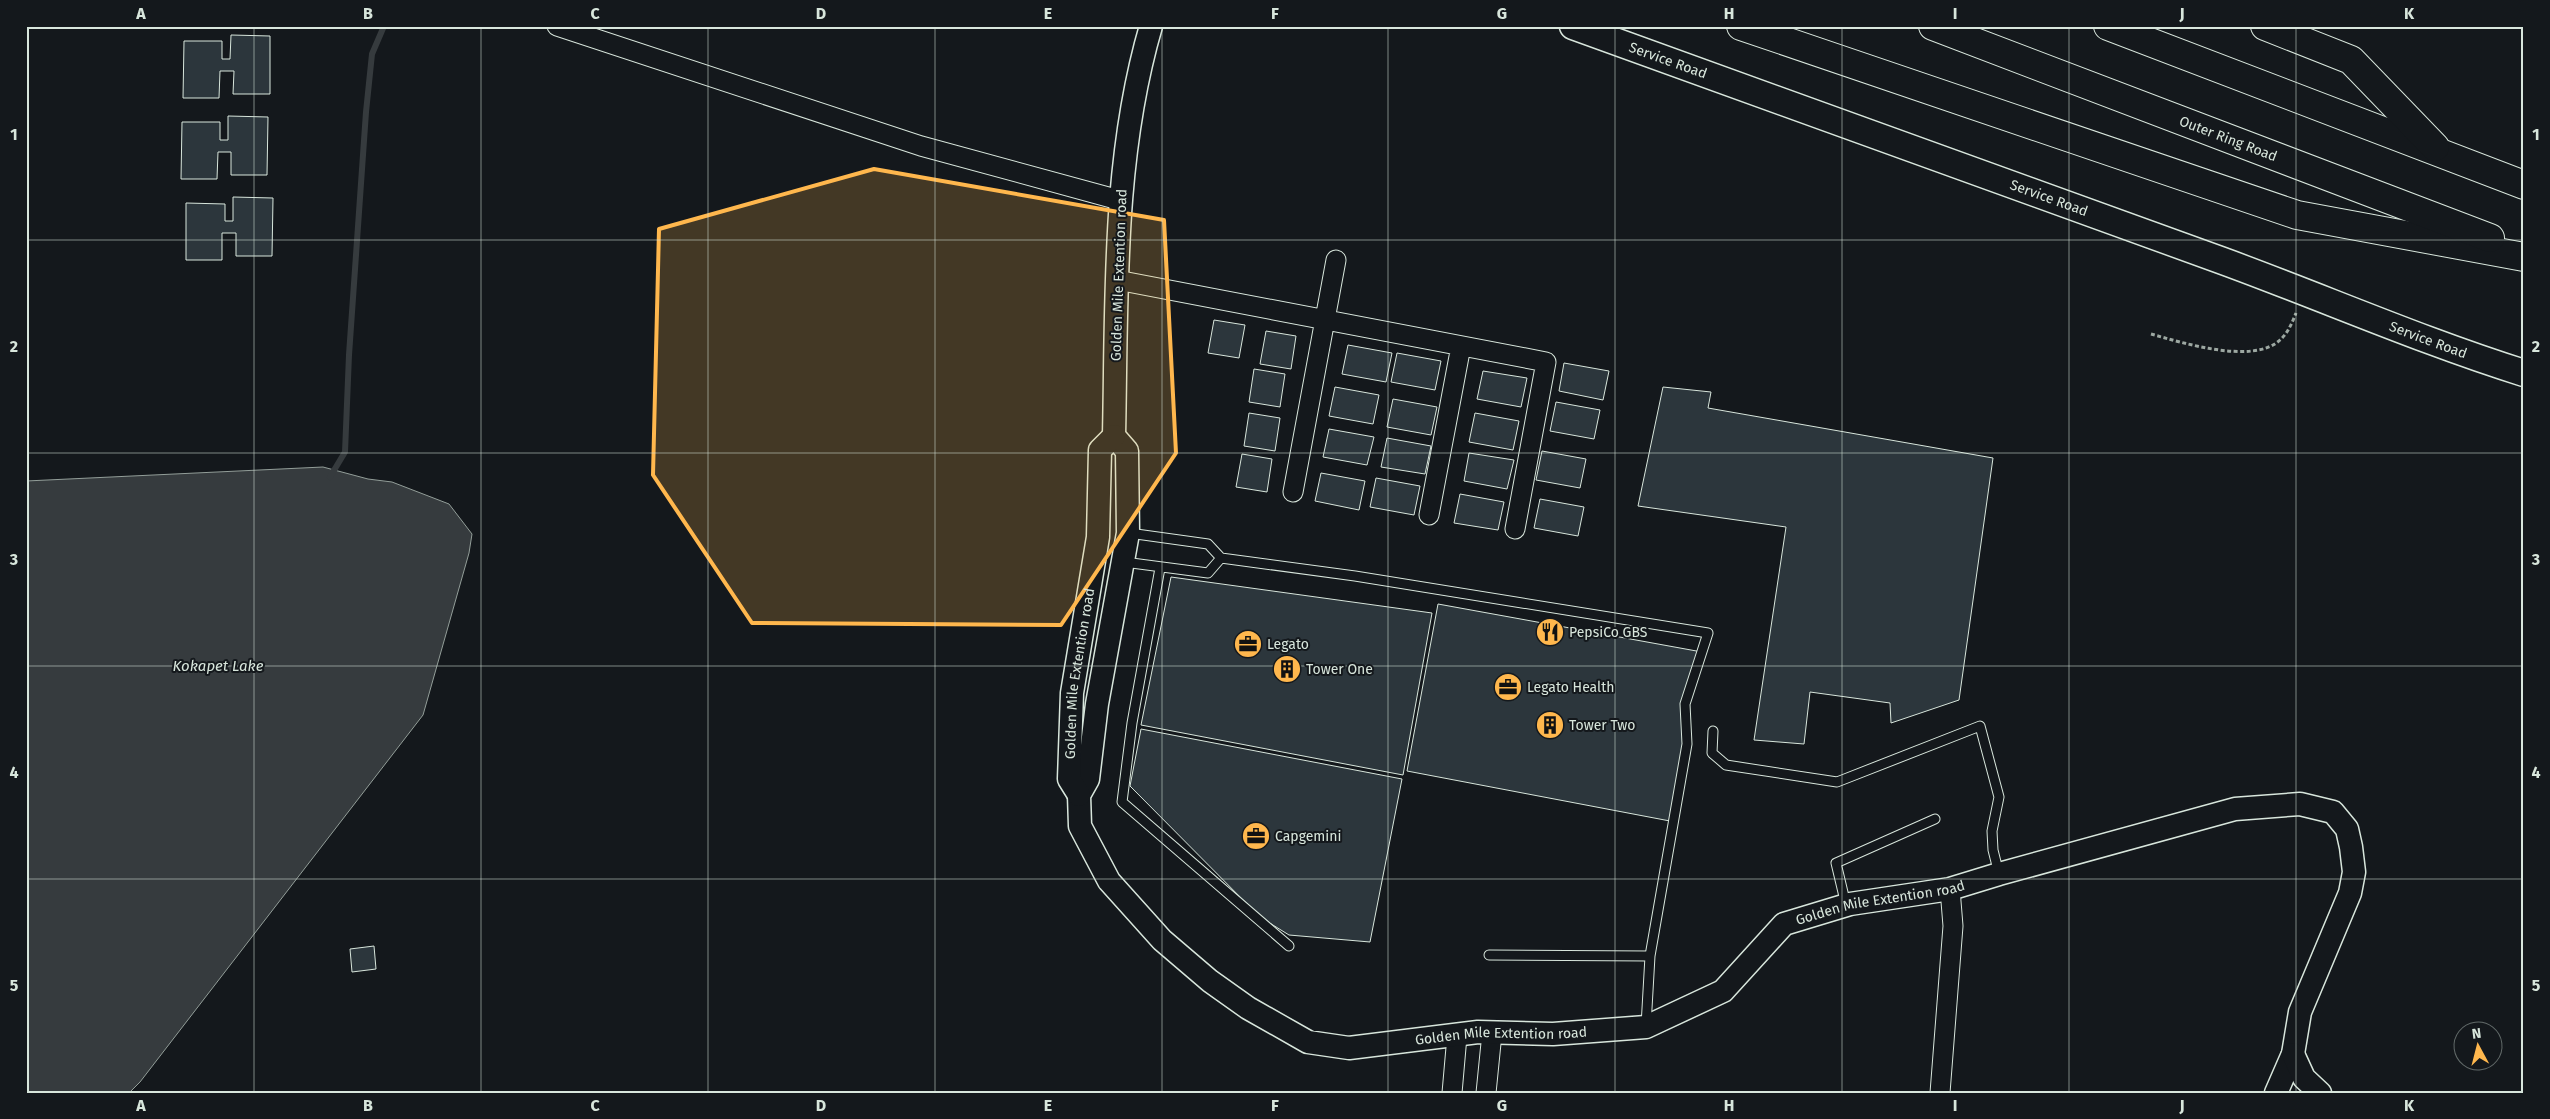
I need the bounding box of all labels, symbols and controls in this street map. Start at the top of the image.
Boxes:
text: A [135,4,146,23]
text: B [363,4,373,23]
text: C [590,4,600,23]
text: D [816,4,826,23]
text: E [1044,4,1052,23]
text: F [1271,4,1279,23]
text: G [1497,4,1507,23]
text: H [1724,4,1734,23]
text: I [1953,4,1957,23]
text: J [2178,4,2185,23]
text: K [2404,4,2415,23]
street label: Service Road [1627,38,1709,82]
street label: Outer Ring Road [2177,112,2280,165]
text: 1 [10,125,18,144]
text: 1 [2532,125,2540,144]
street label: Service Road [2008,176,2090,220]
street label: Golden Mile Extention road [1107,189,1131,361]
street label: Service Road [2387,317,2469,362]
text: 2 [10,337,18,356]
text: 2 [2532,337,2540,356]
text: 3 [9,550,18,569]
text: 3 [2531,550,2540,569]
street label: Golden Mile Extention road [1061,587,1098,759]
restaurant icon: PepsiCo GBS [1535,617,1565,647]
place label: PepsiCo GBS [1569,624,1648,641]
office icon: Legato [1233,629,1263,659]
place label: Legato [1267,636,1309,653]
building icon: Tower One [1272,654,1302,684]
water label: Kokapet Lake [172,657,264,675]
place label: Tower One [1306,661,1373,678]
office icon: Legato Health [1493,672,1523,702]
place label: Legato Health [1527,679,1614,696]
building icon: Tower Two [1535,710,1565,740]
place label: Tower Two [1569,717,1635,734]
text: 4 [9,763,19,782]
text: 4 [2531,763,2541,782]
office icon: Capgemini [1241,821,1271,851]
place label: Capgemini [1275,828,1341,845]
street label: Golden Mile Extention road [1794,876,1967,928]
text: 5 [10,976,19,995]
text: 5 [2532,976,2541,995]
north arrow [2452,1022,2502,1072]
street label: Golden Mile Extention road [1414,1023,1588,1048]
text: N [2471,1025,2482,1043]
text: A [135,1096,146,1115]
text: B [363,1096,373,1115]
text: C [590,1096,600,1115]
text: D [816,1096,826,1115]
text: E [1044,1096,1052,1115]
text: F [1271,1096,1279,1115]
text: G [1497,1096,1507,1115]
text: H [1724,1096,1734,1115]
text: I [1953,1096,1957,1115]
text: J [2178,1096,2185,1115]
text: K [2404,1096,2415,1115]

